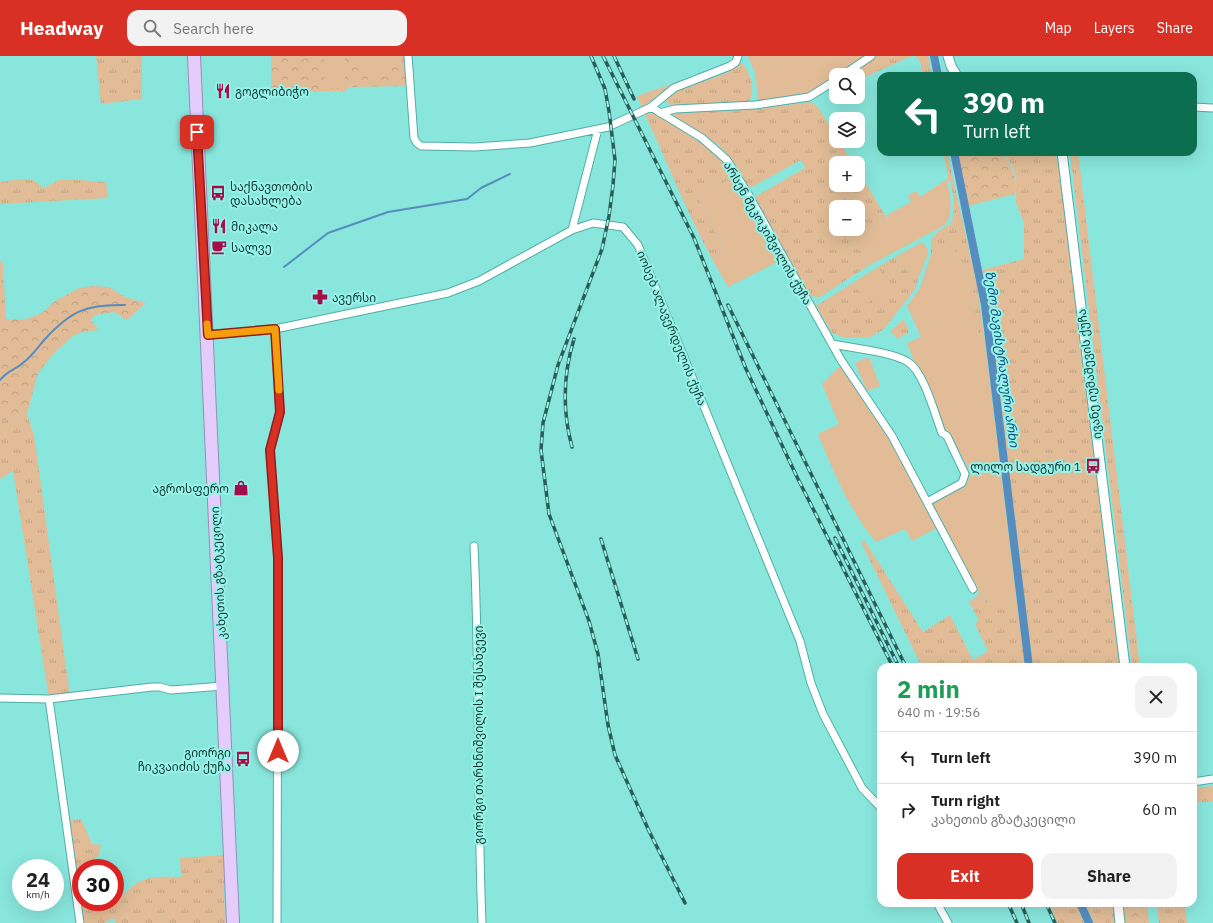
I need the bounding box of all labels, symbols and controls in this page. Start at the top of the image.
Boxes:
search box [127,10,407,46]
text: Headway [20,16,103,40]
icon: search [141,17,163,39]
text: Search here [173,19,254,38]
text: Map [1045,19,1072,37]
text: Layers [1094,19,1135,37]
text: Share [1157,19,1193,37]
map controls [829,68,865,236]
button: search [829,68,865,104]
restaurant icon: გოგლიბიჭო [214,82,232,100]
place label: გოგლიბიჭო [235,84,309,100]
text: 390 m [963,84,1045,121]
icon: left [897,88,949,140]
button: layers [829,112,865,148]
pin [180,115,214,149]
text: Turn left [963,120,1031,143]
icon: arrive [186,121,208,143]
button: + [829,156,865,192]
street label: არსენ მეკოკიშვილის ქუჩა [720,159,815,308]
place label: საქნავთობის დასახლება [230,179,313,209]
bus stop icon: საქნავთობის დასახლება [209,184,227,202]
button: − [829,200,865,236]
restaurant icon: მიკალა [210,217,228,235]
place label: მიკალა [231,219,278,235]
cafe icon: სალვე [210,238,228,256]
place label: სალვე [231,240,272,256]
street label: იოსებ ალავერდელის ქუჩა [633,248,710,408]
water label: ზემო მაგისტრალური არხი [981,270,1023,449]
pharmacy icon: ავერსი [311,288,329,306]
place label: ავერსი [332,290,376,305]
street label: ივანე იუმაშევის ქუჩა [1074,308,1104,440]
bus stop icon: ლილო სადგური 1 [1084,457,1102,475]
place label: ლილო სადგური 1 [970,459,1081,475]
shop icon: აგროსფერო [232,479,250,497]
place label: აგროსფერო [153,481,229,496]
street label: კახეთის გზატკეცილი [207,506,230,640]
street label: გიორგი თარხნიშვილის I შესახვევი [471,625,487,844]
text: 2 min [897,673,960,705]
button: close [1135,676,1177,718]
text: 640 m · 19:56 [897,704,980,721]
position arrow [257,730,299,772]
place label: გიორგი ჩიკვაიძის ქუჩა [138,745,231,774]
icon: left [897,747,919,769]
text: Turn left [931,748,991,767]
text: 390 m [1133,748,1177,767]
bus stop icon: გიორგი ჩიკვაიძის ქუჩა [234,750,252,768]
text: Turn right [931,791,1000,810]
icon: right [897,799,919,821]
text: 60 m [1142,800,1177,819]
text: კახეთის გზატკეცილი [931,811,1076,828]
button: Exit [897,853,1033,899]
button: Share [1041,853,1177,899]
speed limit sign: 30 [72,859,124,911]
text: 24 [26,866,50,893]
text: km/h [26,888,50,901]

